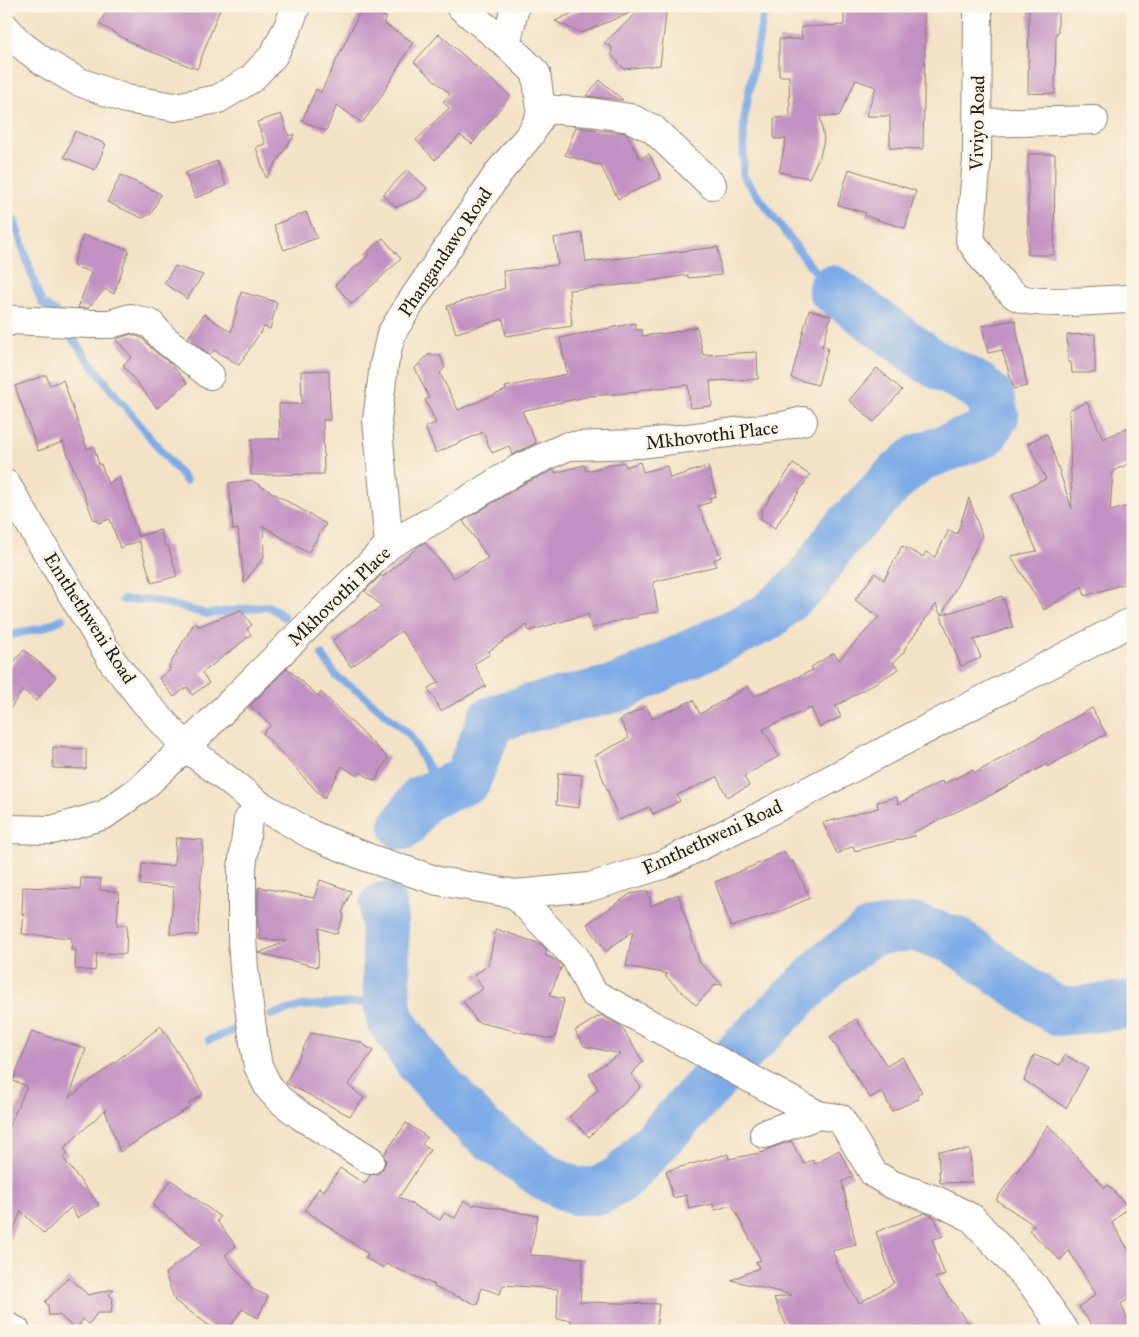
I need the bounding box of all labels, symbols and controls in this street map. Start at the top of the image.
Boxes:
street label: Viviyo Road [965,75,989,172]
street label: Phangandawo Road [393,183,498,322]
street label: Mkhovothi Place [644,415,780,455]
street label: Mkhovothi Place [283,541,395,651]
street label: Emthethweni Road [39,548,141,688]
street label: Emthethweni Road [638,794,786,880]

